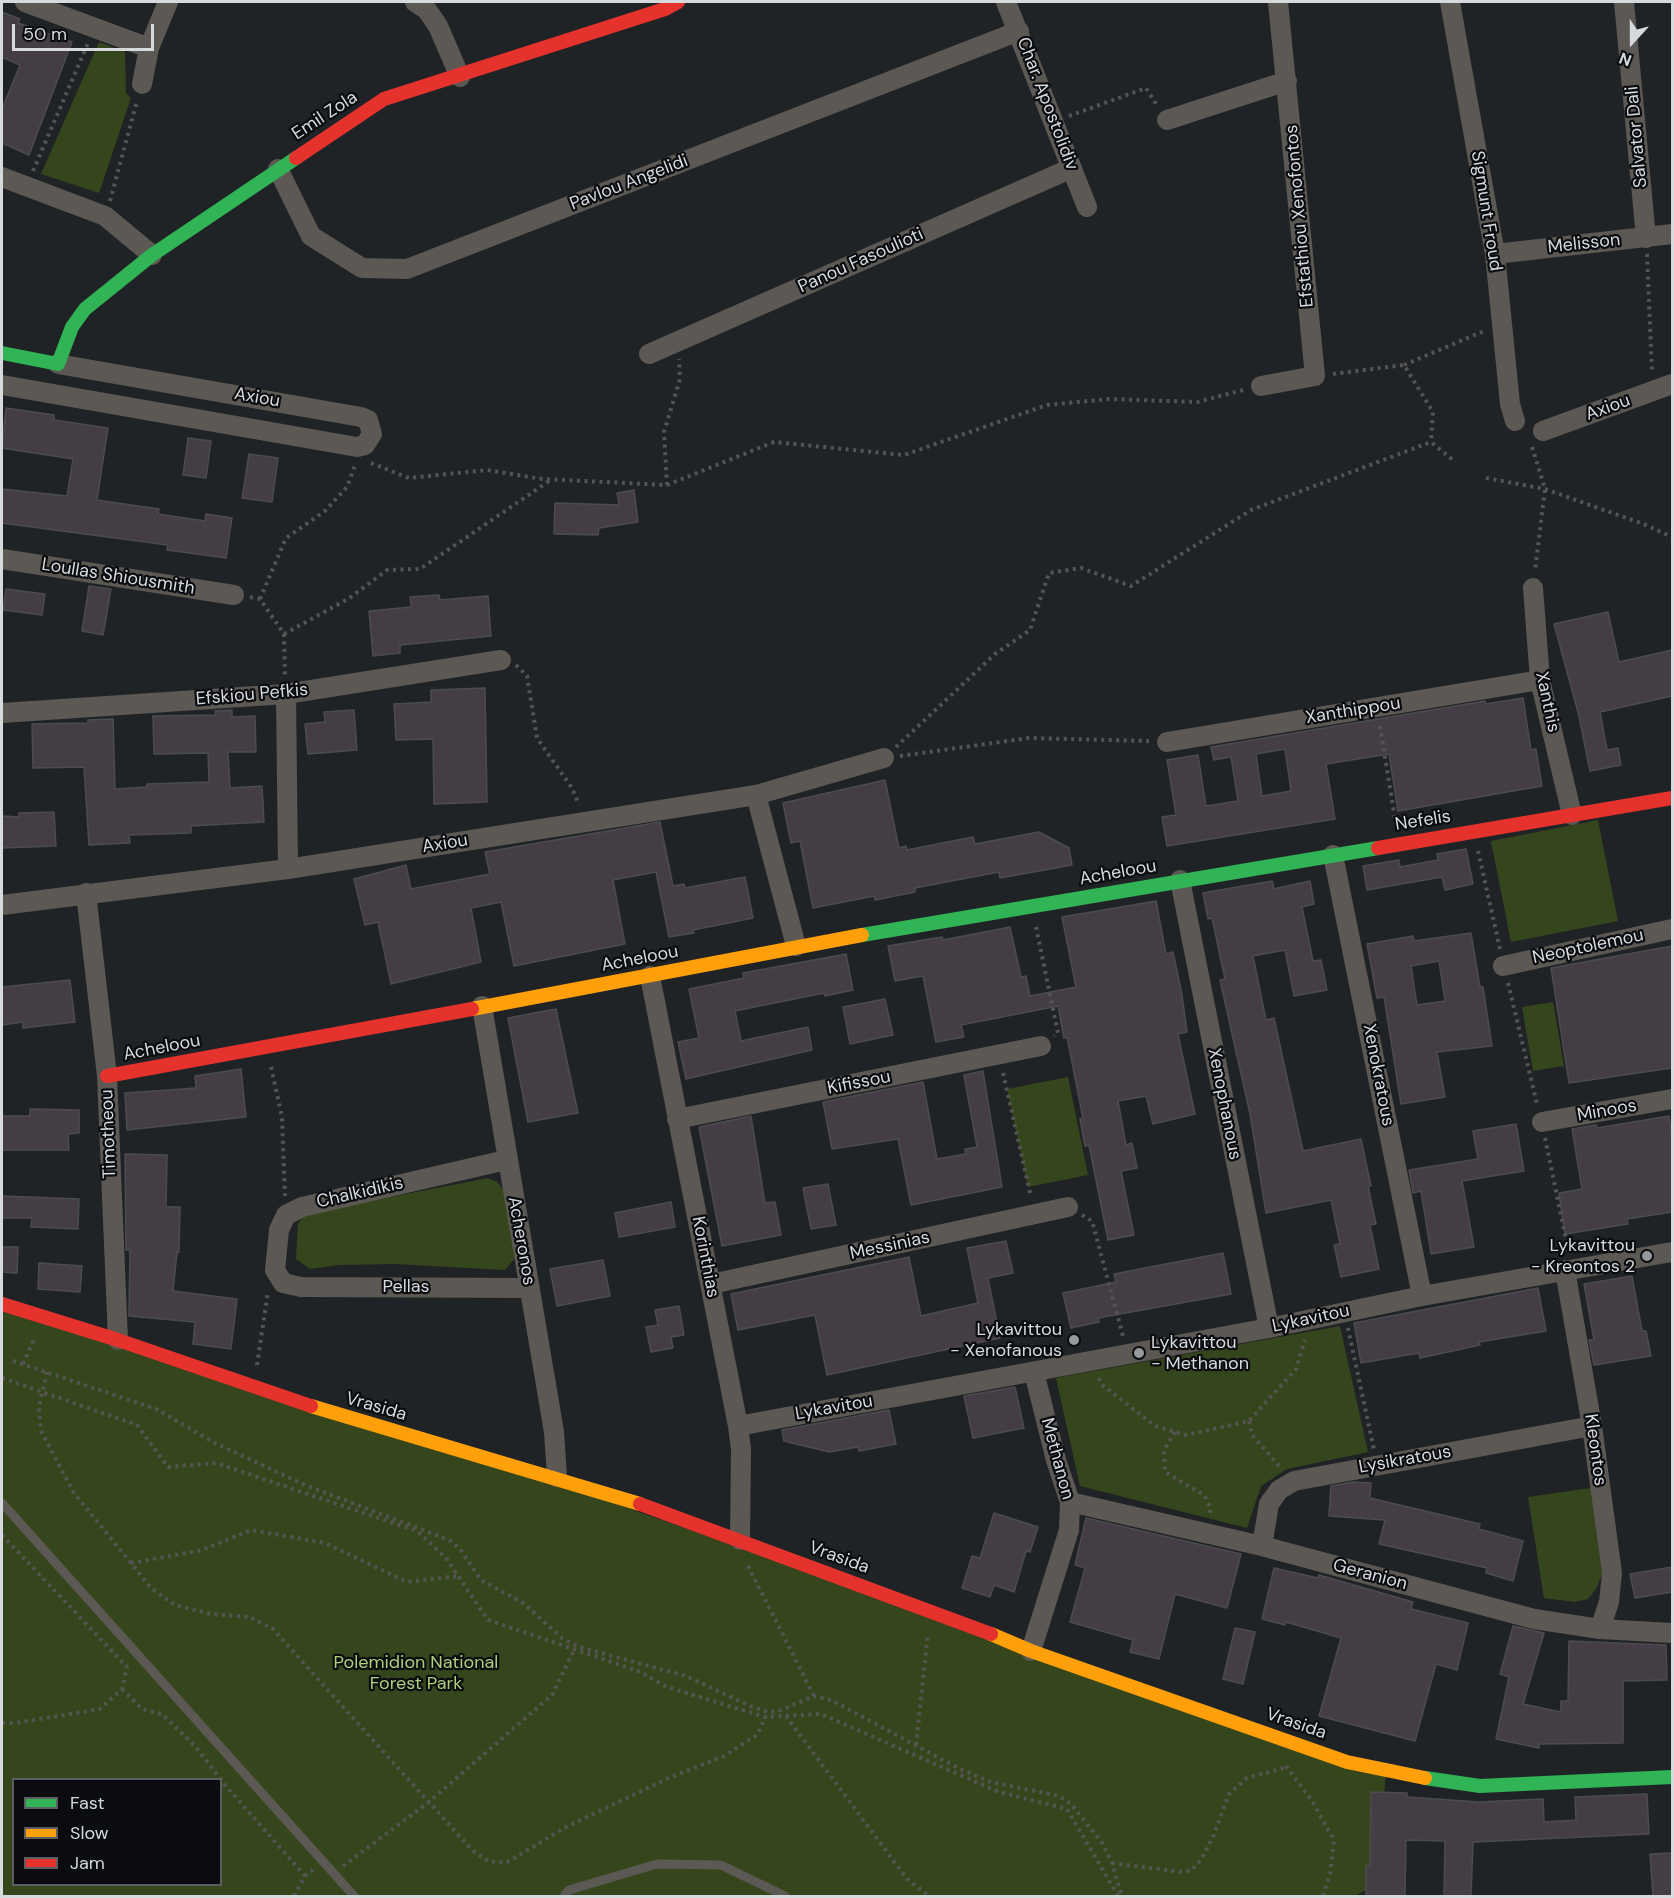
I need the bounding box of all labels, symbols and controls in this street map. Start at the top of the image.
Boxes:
scale bar [15,12,158,50]
north arrow [1602,12,1662,72]
text: 50 m [23,22,67,46]
street label: Char. Apostolidiv [1012,34,1082,174]
text: N [1616,47,1635,71]
street label: Salvator Dali [1622,85,1652,189]
street label: Emil Zola [288,87,362,145]
street label: Efstathiou Xenofontos [1281,124,1319,308]
street label: Sigmunt Froud [1466,149,1506,273]
street label: Pavlou Angelidi [567,151,691,215]
street label: Panou Fasoulioti [795,224,927,298]
street label: Melisson [1547,229,1621,259]
street label: Axiou [232,383,282,413]
street label: Axiou [1583,390,1633,426]
street label: Loullas Shiousmith [40,554,196,600]
street label: Xanthis [1530,670,1564,734]
street label: Efskiou Pefkis [195,679,309,711]
street label: Xanthippou [1304,693,1402,729]
street label: Nefelis [1394,806,1452,836]
street label: Axiou [421,830,469,858]
street label: Acheloou [1078,856,1158,890]
street label: Neoptolemou [1530,925,1646,969]
street label: Acheloou [600,941,680,977]
street label: Xenokratous [1358,1022,1398,1128]
street label: Acheloou [122,1030,202,1066]
street label: Xenophanous [1203,1046,1245,1162]
street label: Kifissou [826,1066,892,1100]
street label: Timotheou [97,1089,121,1179]
street label: Minoos [1575,1095,1639,1127]
street label: Chalkidikis [314,1173,406,1213]
street label: Acheronos [503,1195,539,1287]
street label: Korinthias [687,1214,723,1300]
street label: Messinias [848,1227,932,1265]
place label: Lykavittou - Kreontos 2 [1531,1235,1635,1278]
marker: Lykavittou - Kreontos 2 [1640,1249,1654,1263]
street label: Pellas [383,1276,429,1298]
street label: Lykavitou [1270,1300,1352,1338]
place label: Lykavittou - Xenofanous [950,1319,1062,1362]
place label: Lykavittou - Methanon [1151,1332,1249,1374]
marker: Lykavittou - Xenofanous [1067,1333,1081,1347]
marker: Lykavittou - Methanon [1132,1346,1146,1360]
street label: Vrasida [343,1388,409,1426]
street label: Lykavitou [793,1391,875,1425]
street label: Kleontos [1579,1413,1611,1487]
street label: Methanon [1036,1416,1078,1502]
street label: Lysikratous [1357,1441,1453,1479]
street label: Vrasida [806,1537,872,1579]
street label: Geranion [1331,1555,1409,1595]
park label: Polemidion National Forest Park [334,1652,498,1694]
street label: Vrasida [1263,1704,1329,1744]
legend [12,1778,222,1886]
text: Fast [70,1791,105,1815]
text: Slow [70,1821,109,1845]
text: Jam [70,1851,105,1875]

